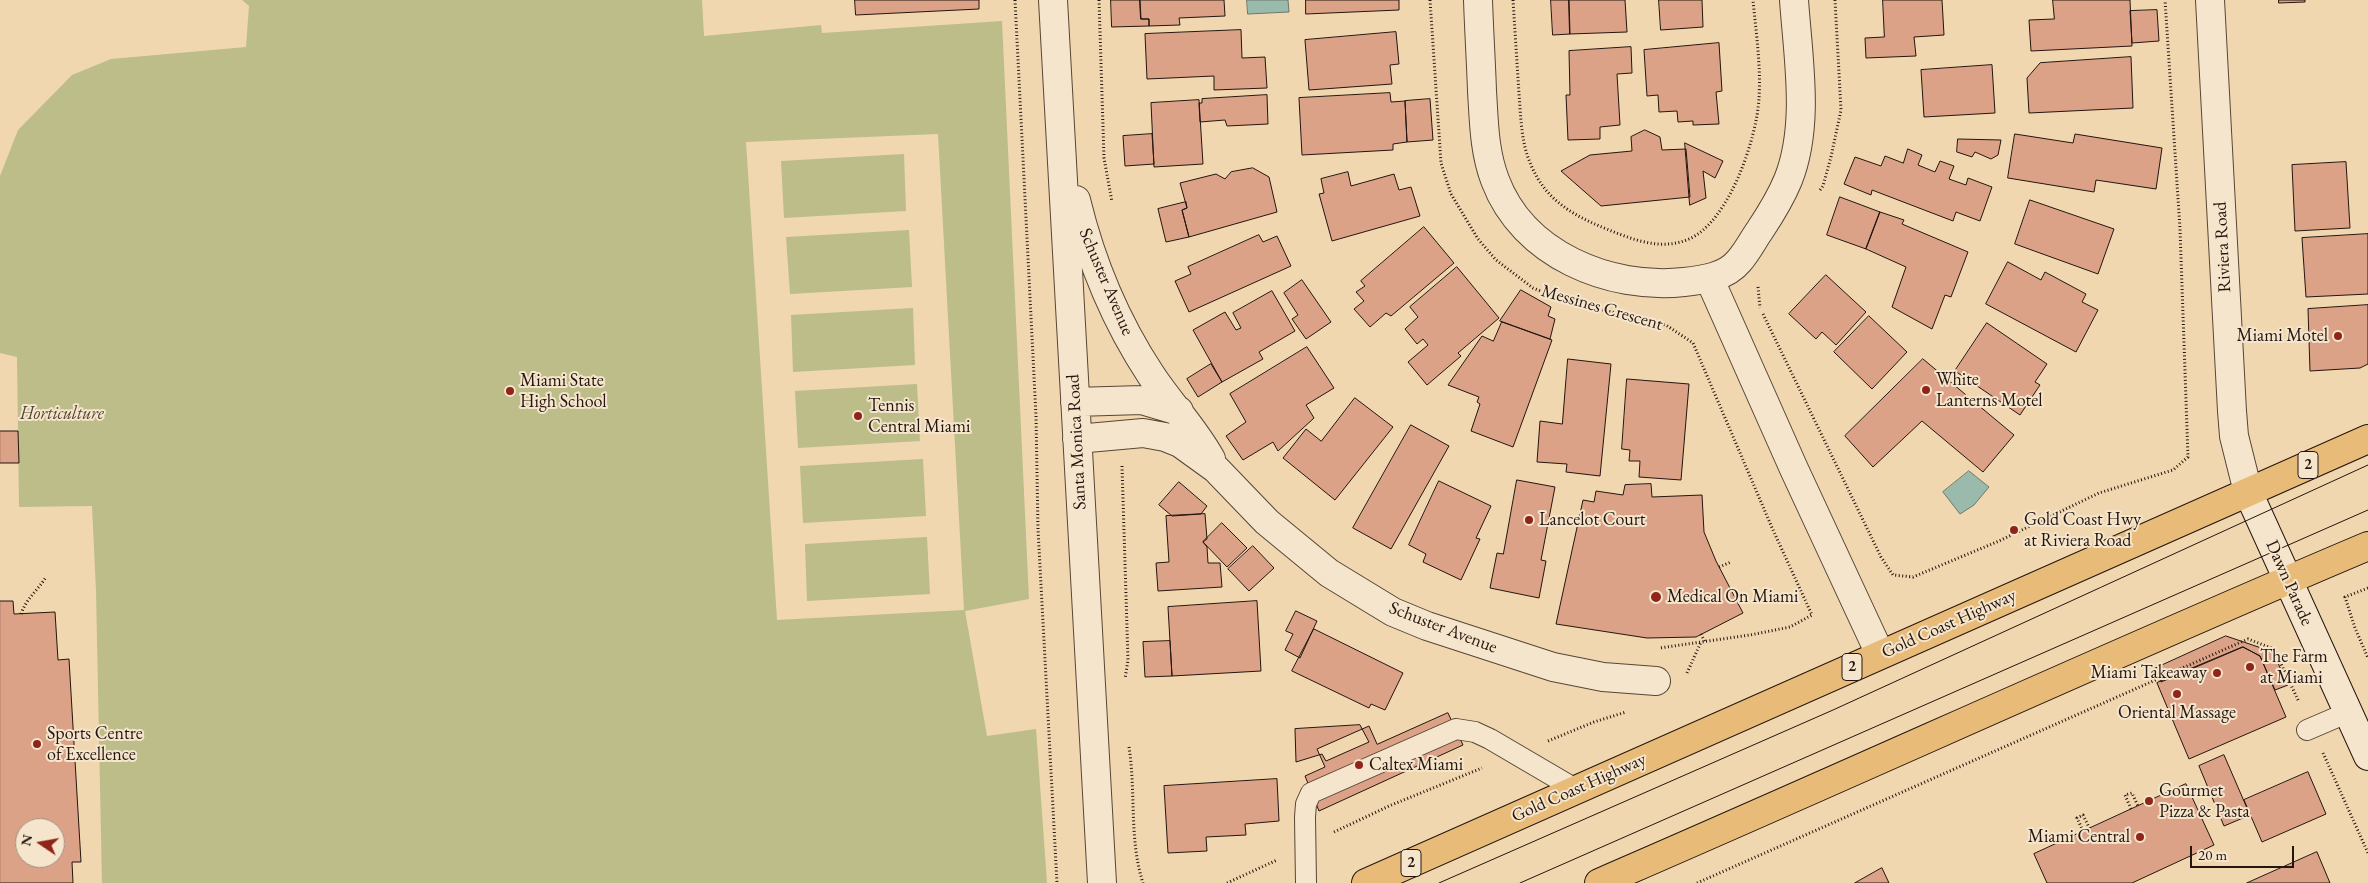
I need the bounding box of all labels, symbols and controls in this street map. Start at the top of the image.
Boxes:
street label: Riviera Road [2210,201,2236,293]
street label: Schuster Avenue [1074,225,1138,339]
street label: Messines Crescent [1539,280,1665,336]
place label: Miami Motel [2236,325,2328,347]
marker: Miami Motel [2332,330,2344,342]
place label: White Lanterns Motel [1936,369,2043,412]
place label: Miami State High School [520,370,607,412]
street label: Santa Monica Road [1063,374,1091,510]
marker: White Lanterns Motel [1920,384,1932,396]
marker: Miami State High School [504,385,516,397]
place label: Tennis Central Miami [868,395,970,438]
park label: Horticulture [20,403,104,425]
marker: Tennis Central Miami [852,410,864,422]
road number: 2 [2298,452,2318,478]
place label: Lancelot Court [1539,509,1646,531]
place label: Gold Coast Hwy at Riviera Road [2024,509,2141,552]
marker: Lancelot Court [1523,514,1535,526]
marker: Gold Coast Hwy at Riviera Road [2008,524,2020,536]
street label: Dawn Parade [2261,537,2317,629]
street label: Gold Coast Highway [1878,585,2020,663]
place label: Medical On Miami [1667,586,1798,608]
marker: Medical On Miami [1649,590,1663,604]
street label: Schuster Avenue [1386,597,1500,659]
place label: The Farm at Miami [2260,646,2328,689]
road number: 2 [1842,654,1862,680]
marker: The Farm at Miami [2244,661,2256,673]
place label: Miami Takeaway [2091,662,2207,684]
marker: Miami Takeaway [2211,667,2223,679]
marker: Oriental Massage [2171,688,2183,700]
place label: Oriental Massage [2118,702,2236,724]
place label: Sports Centre of Excellence [47,723,143,766]
marker: Sports Centre of Excellence [31,738,43,750]
street label: Gold Coast Highway [1508,749,1650,827]
place label: Caltex Miami [1369,754,1463,776]
marker: Caltex Miami [1353,759,1365,771]
place label: Gourmet Pizza & Pasta [2159,780,2250,822]
marker: Gourmet Pizza & Pasta [2143,795,2155,807]
north arrow [15,818,65,868]
place label: Miami Central [2028,826,2130,848]
marker: Miami Central [2134,831,2146,843]
text: N [16,833,36,848]
scale bar [2193,836,2297,868]
text: 20 m [2198,845,2227,864]
road number: 2 [1401,850,1421,876]

